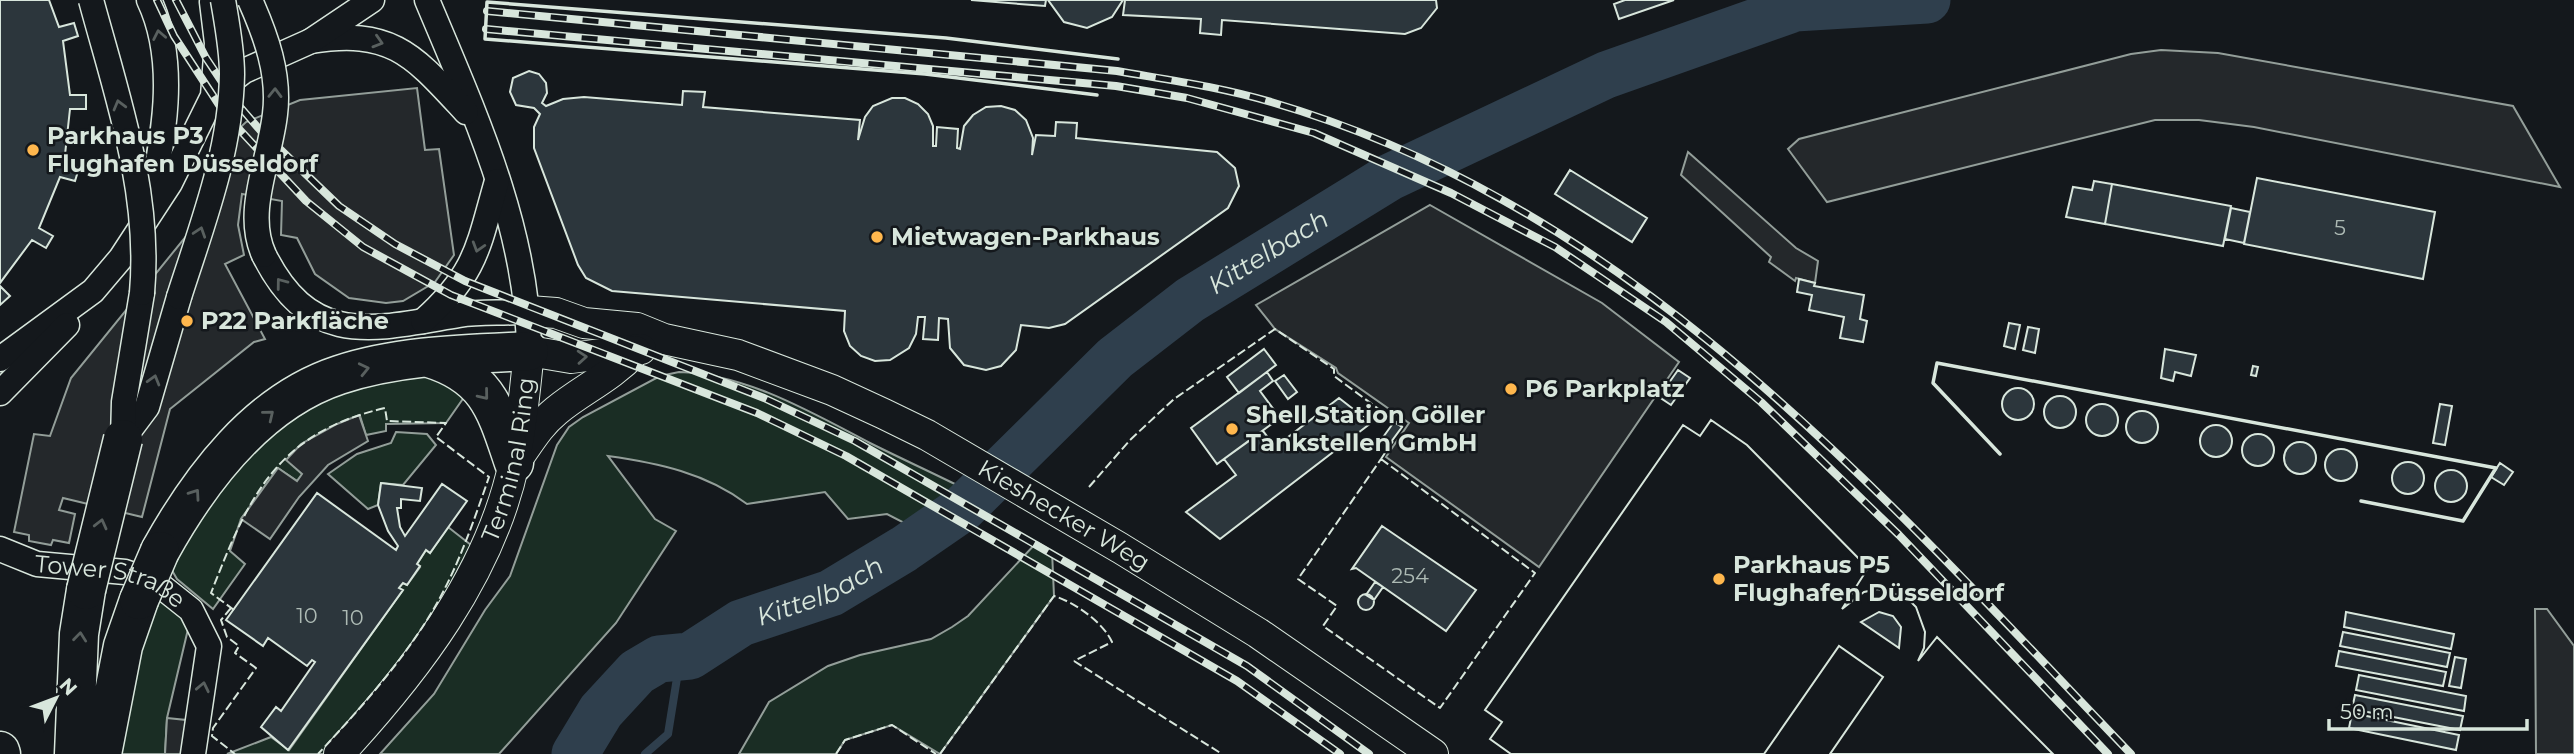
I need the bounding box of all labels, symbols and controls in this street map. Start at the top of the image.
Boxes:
one-way arrow [152,29,167,41]
one-way arrow [372,34,384,49]
one-way arrow [268,87,283,98]
one-way arrow [113,99,127,111]
place label: Parkhaus P3 Flughafen Düsseldorf [47,121,320,178]
marker: Parkhaus P3 Flughafen Düsseldorf [25,142,41,158]
water label: Kittelbach [1202,203,1335,301]
house number: 5 [2334,215,2346,240]
place label: Mietwagen-Parkhaus [891,222,1160,251]
one-way arrow [192,227,206,239]
marker: Mietwagen-Parkhaus [869,229,885,245]
one-way arrow [471,240,486,252]
one-way arrow [277,278,290,291]
place label: P22 Parkfläche [201,306,389,335]
marker: P22 Parkfläche [179,313,195,329]
one-way arrow [577,350,588,365]
one-way arrow [358,363,370,377]
place label: P6 Parkplatz [1525,374,1685,403]
one-way arrow [146,375,161,387]
street label: Terminal Ring [475,376,540,546]
marker: P6 Parkplatz [1503,381,1519,397]
one-way arrow [476,386,488,399]
place label: Shell Station Göller Tankstellen GmbH [1246,400,1485,457]
one-way arrow [261,411,273,424]
marker: Shell Station Göller Tankstellen GmbH [1224,421,1240,437]
street label: Kieshecker Weg [973,453,1155,577]
one-way arrow [187,489,199,502]
one-way arrow [93,518,107,530]
street label: Tower Straße [34,549,191,614]
water label: Kittelbach [752,549,889,633]
place label: Parkhaus P5 Flughafen Düsseldorf [1733,550,2006,607]
house number: 254 [1391,563,1429,588]
marker: Parkhaus P5 Flughafen Düsseldorf [1711,571,1727,587]
house number: 10 [296,603,318,628]
house number: 10 [342,605,364,630]
one-way arrow [72,631,87,643]
north arrow [21,663,91,733]
text: N [55,674,82,700]
one-way arrow [195,681,210,693]
scale bar [2329,688,2527,732]
text: 50 m [2340,699,2394,724]

